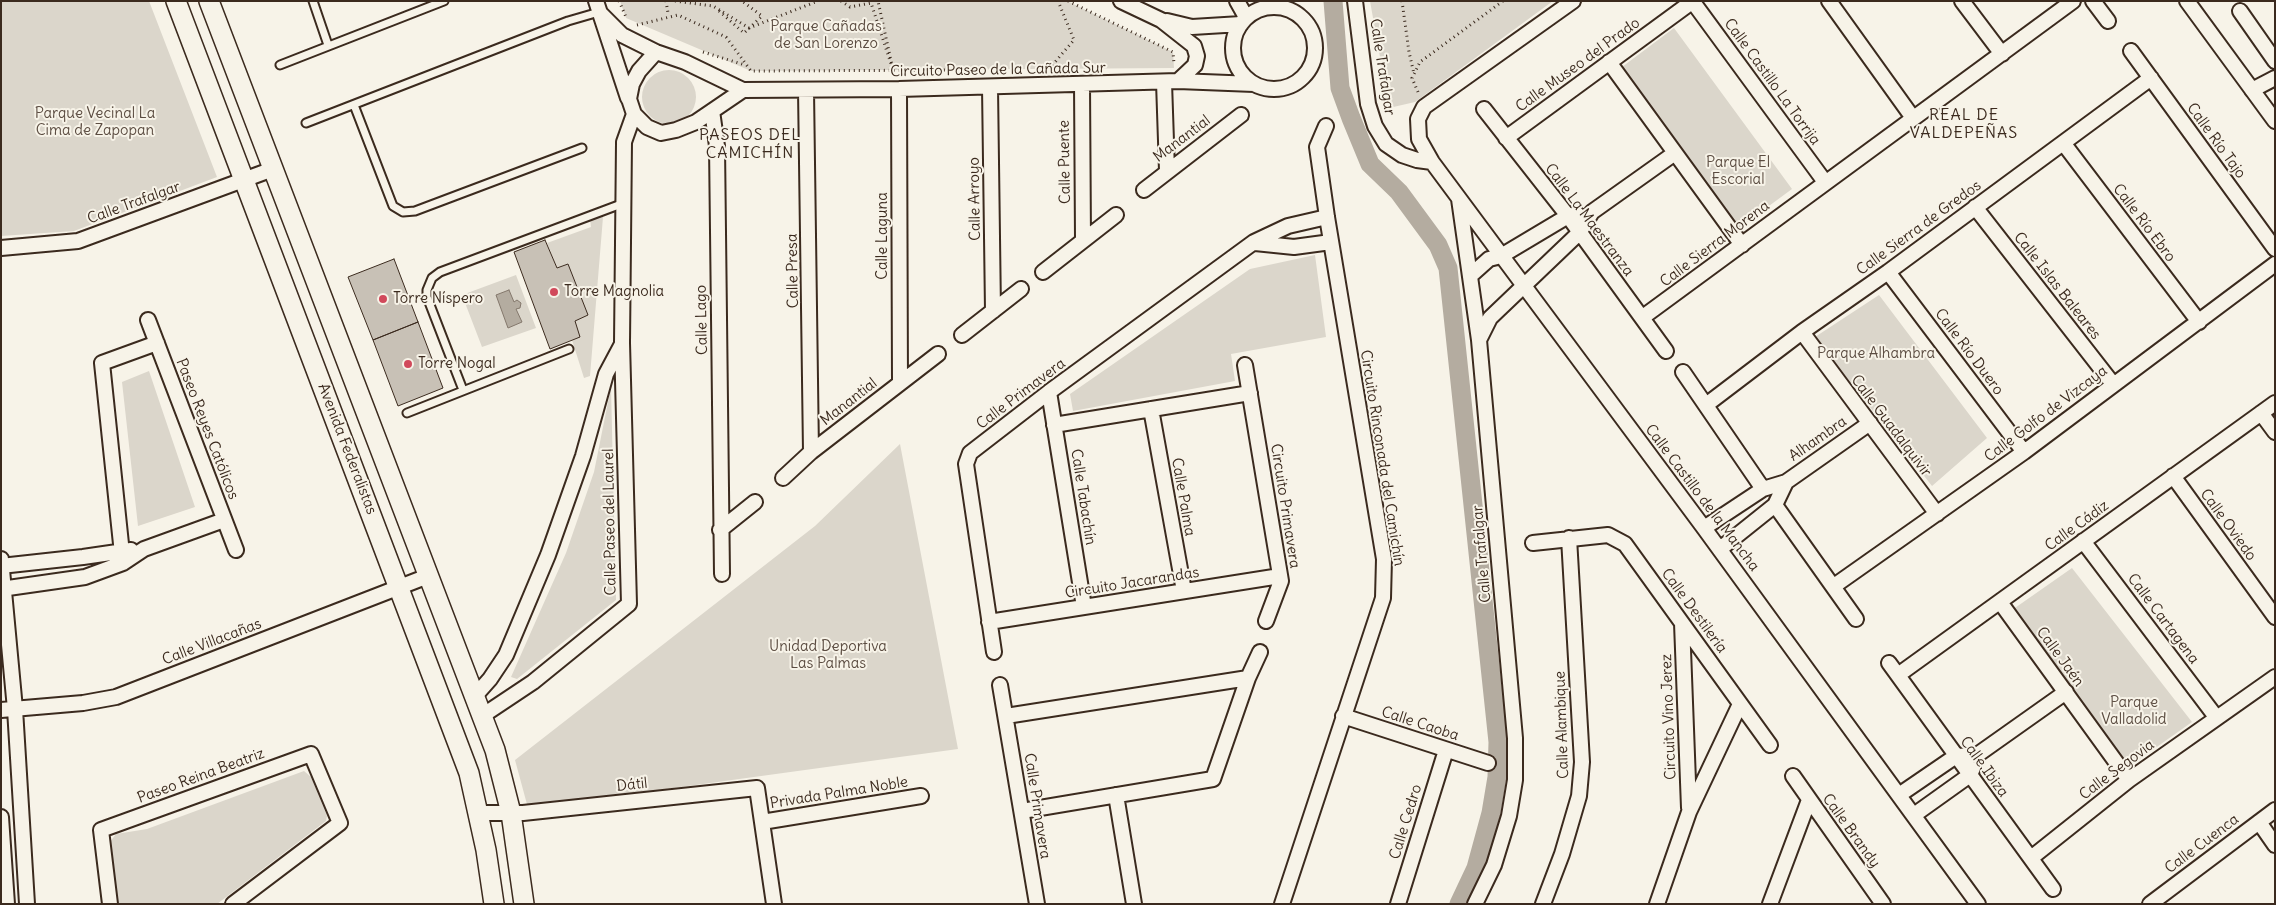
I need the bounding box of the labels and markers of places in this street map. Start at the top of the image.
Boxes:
place label: Torre Magnolia [564,283,664,301]
marker: Torre Magnolia [548,286,560,298]
place label: Torre Níspero [393,290,483,308]
marker: Torre Níspero [377,293,389,305]
place label: Torre Nogal [418,355,496,373]
marker: Torre Nogal [402,358,414,370]

